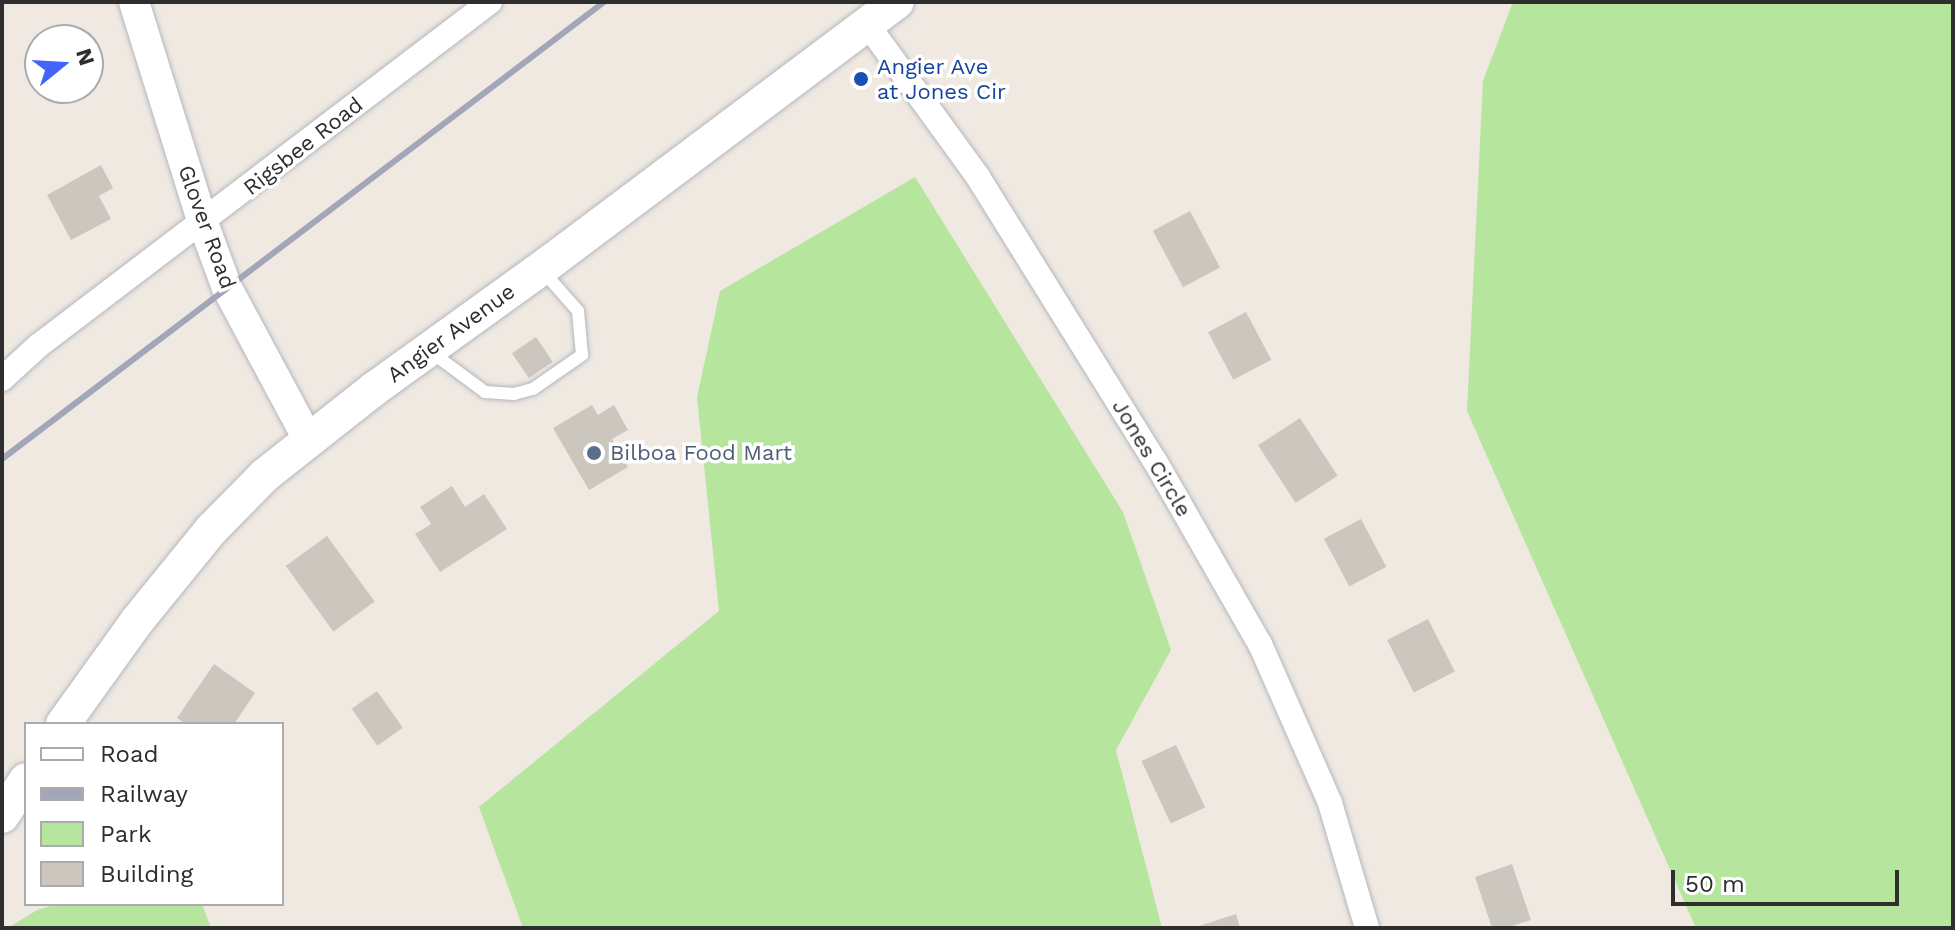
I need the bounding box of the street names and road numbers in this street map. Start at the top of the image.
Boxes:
street label: Rigsbee Road [238,91,368,201]
street label: Glover Road [172,161,242,293]
street label: Angier Avenue [381,277,521,389]
street label: Jones Circle [1107,395,1197,521]

